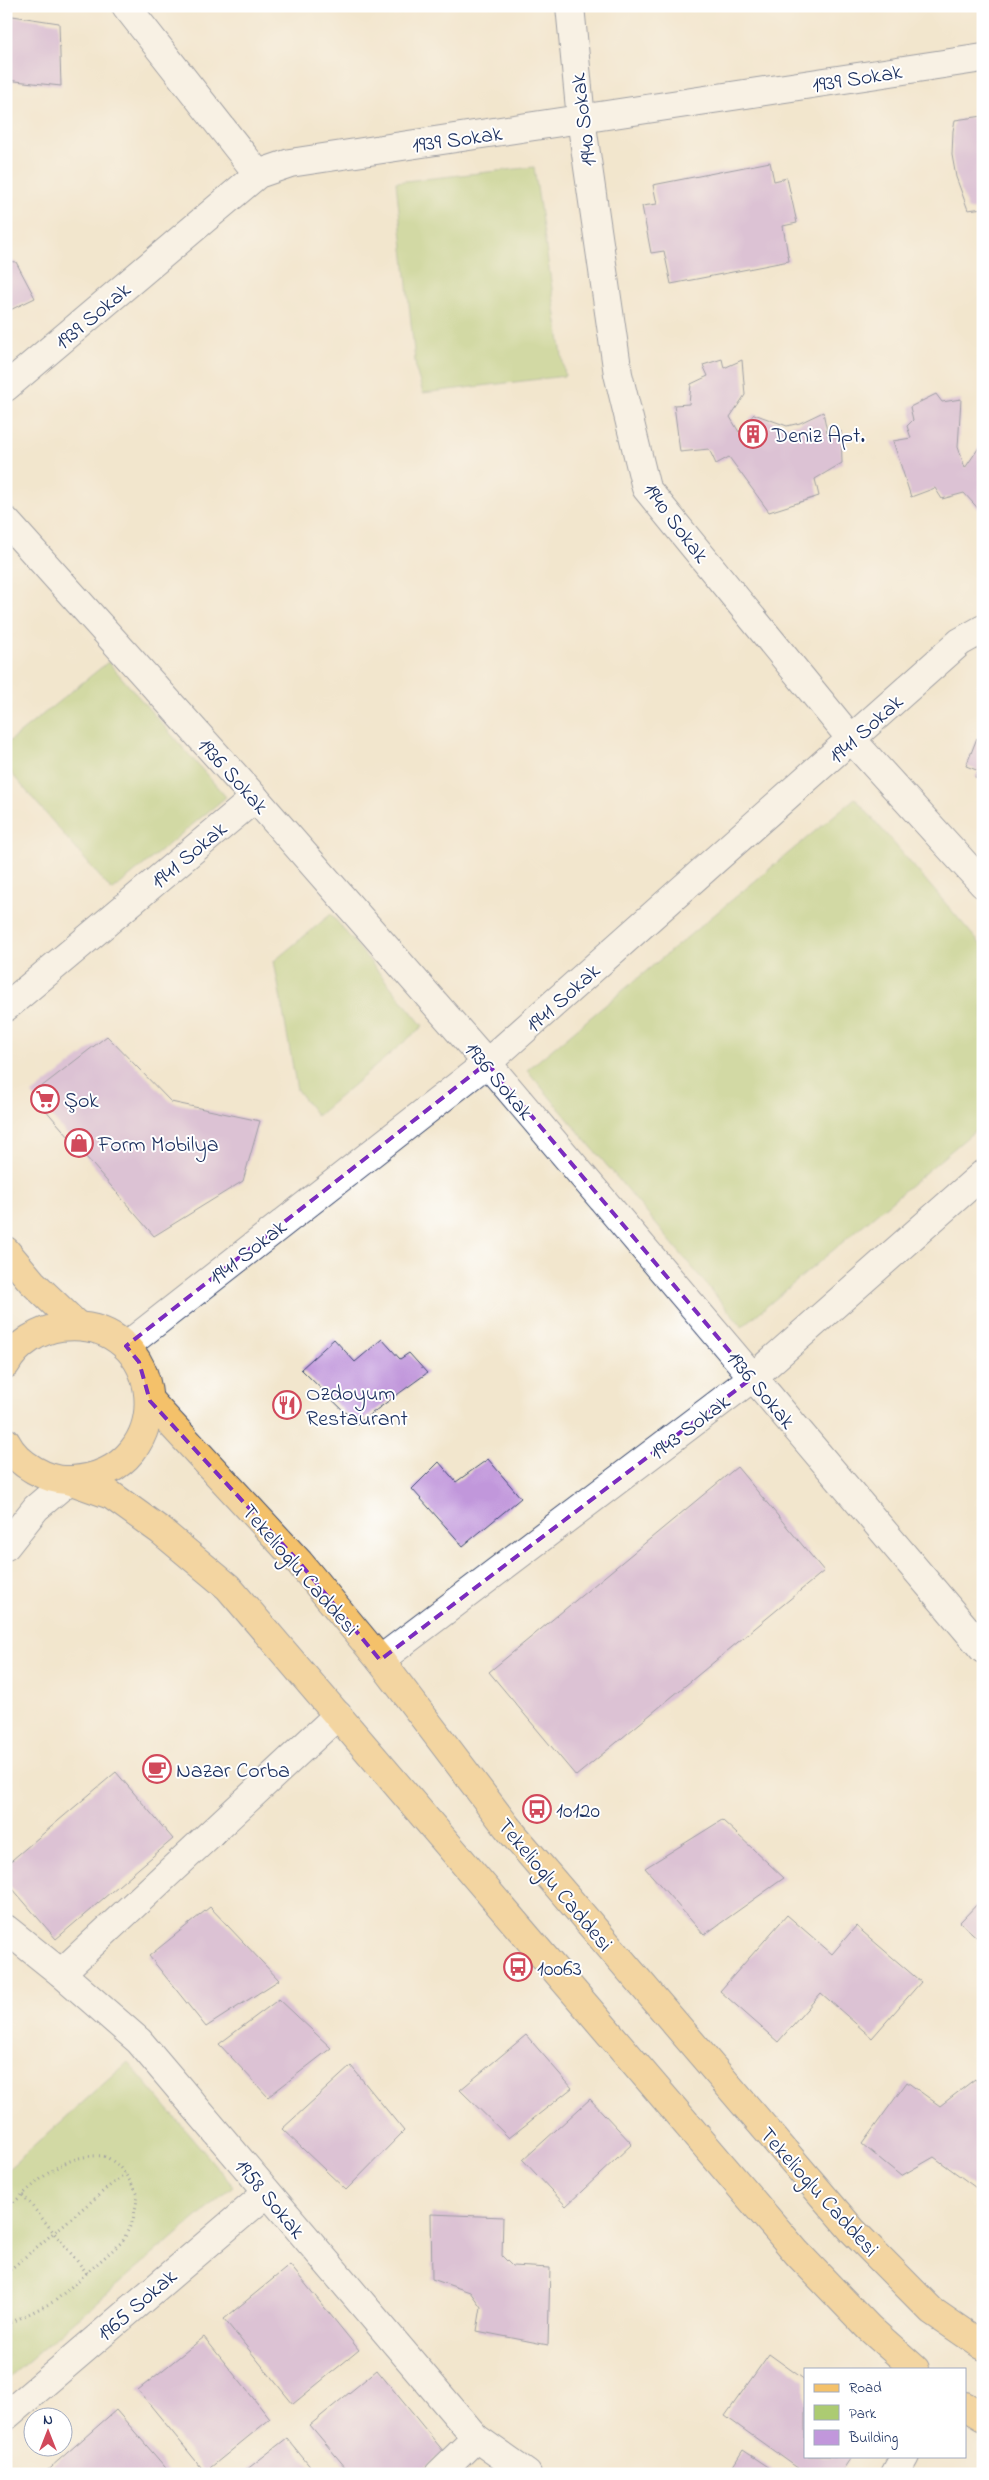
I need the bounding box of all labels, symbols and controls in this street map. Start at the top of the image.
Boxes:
street label: 1939 Sokak [810,57,905,103]
street label: 1940 Sokak [563,71,607,168]
street label: 1939 Sokak [410,119,505,163]
street label: 1939 Sokak [49,276,139,359]
building icon: Deniz Apt. [738,419,768,449]
place label: Deniz Apt. [771,421,865,453]
street label: 1940 Sokak [634,477,716,571]
street label: 1941 Sokak [822,688,912,773]
street label: 1936 Sokak [188,731,275,823]
street label: 1941 Sokak [145,814,235,898]
street label: 1941 Sokak [519,957,609,1042]
street label: 1936 Sokak [455,1036,540,1128]
supermarket icon: Şok [30,1084,60,1114]
place label: Şok [64,1086,99,1118]
shop icon: Form Mobilya [64,1128,94,1158]
place label: Form Mobilya [97,1130,219,1163]
street label: 1941 Sokak [203,1212,295,1294]
street label: 1936 Sokak [717,1345,802,1437]
place label: Ozdoyum Restaurant [306,1379,409,1436]
street label: 1943 Sokak [644,1387,738,1469]
restaurant icon: Ozdoyum Restaurant [272,1390,302,1420]
street label: Tekelioglu Caddesi [232,1498,365,1645]
cafe icon: Nazar Corba [142,1754,172,1784]
place label: Nazar Corba [176,1756,290,1788]
bus stop icon: 10120 [522,1794,552,1824]
place label: 10120 [556,1796,600,1828]
street label: Tekelioglu Caddesi [487,1812,619,1960]
bus stop icon: 10063 [503,1952,533,1982]
place label: 10063 [537,1954,582,1986]
street label: Tekelioglu Caddesi [750,2121,885,2266]
street label: 1958 Sokak [226,2153,312,2247]
street label: 1965 Sokak [91,2262,186,2350]
legend [804,2368,966,2458]
text: Road [849,2377,882,2399]
text: Park [849,2403,877,2425]
north arrow [22,2408,72,2458]
text: N [43,2410,53,2431]
text: Building [848,2427,898,2450]

